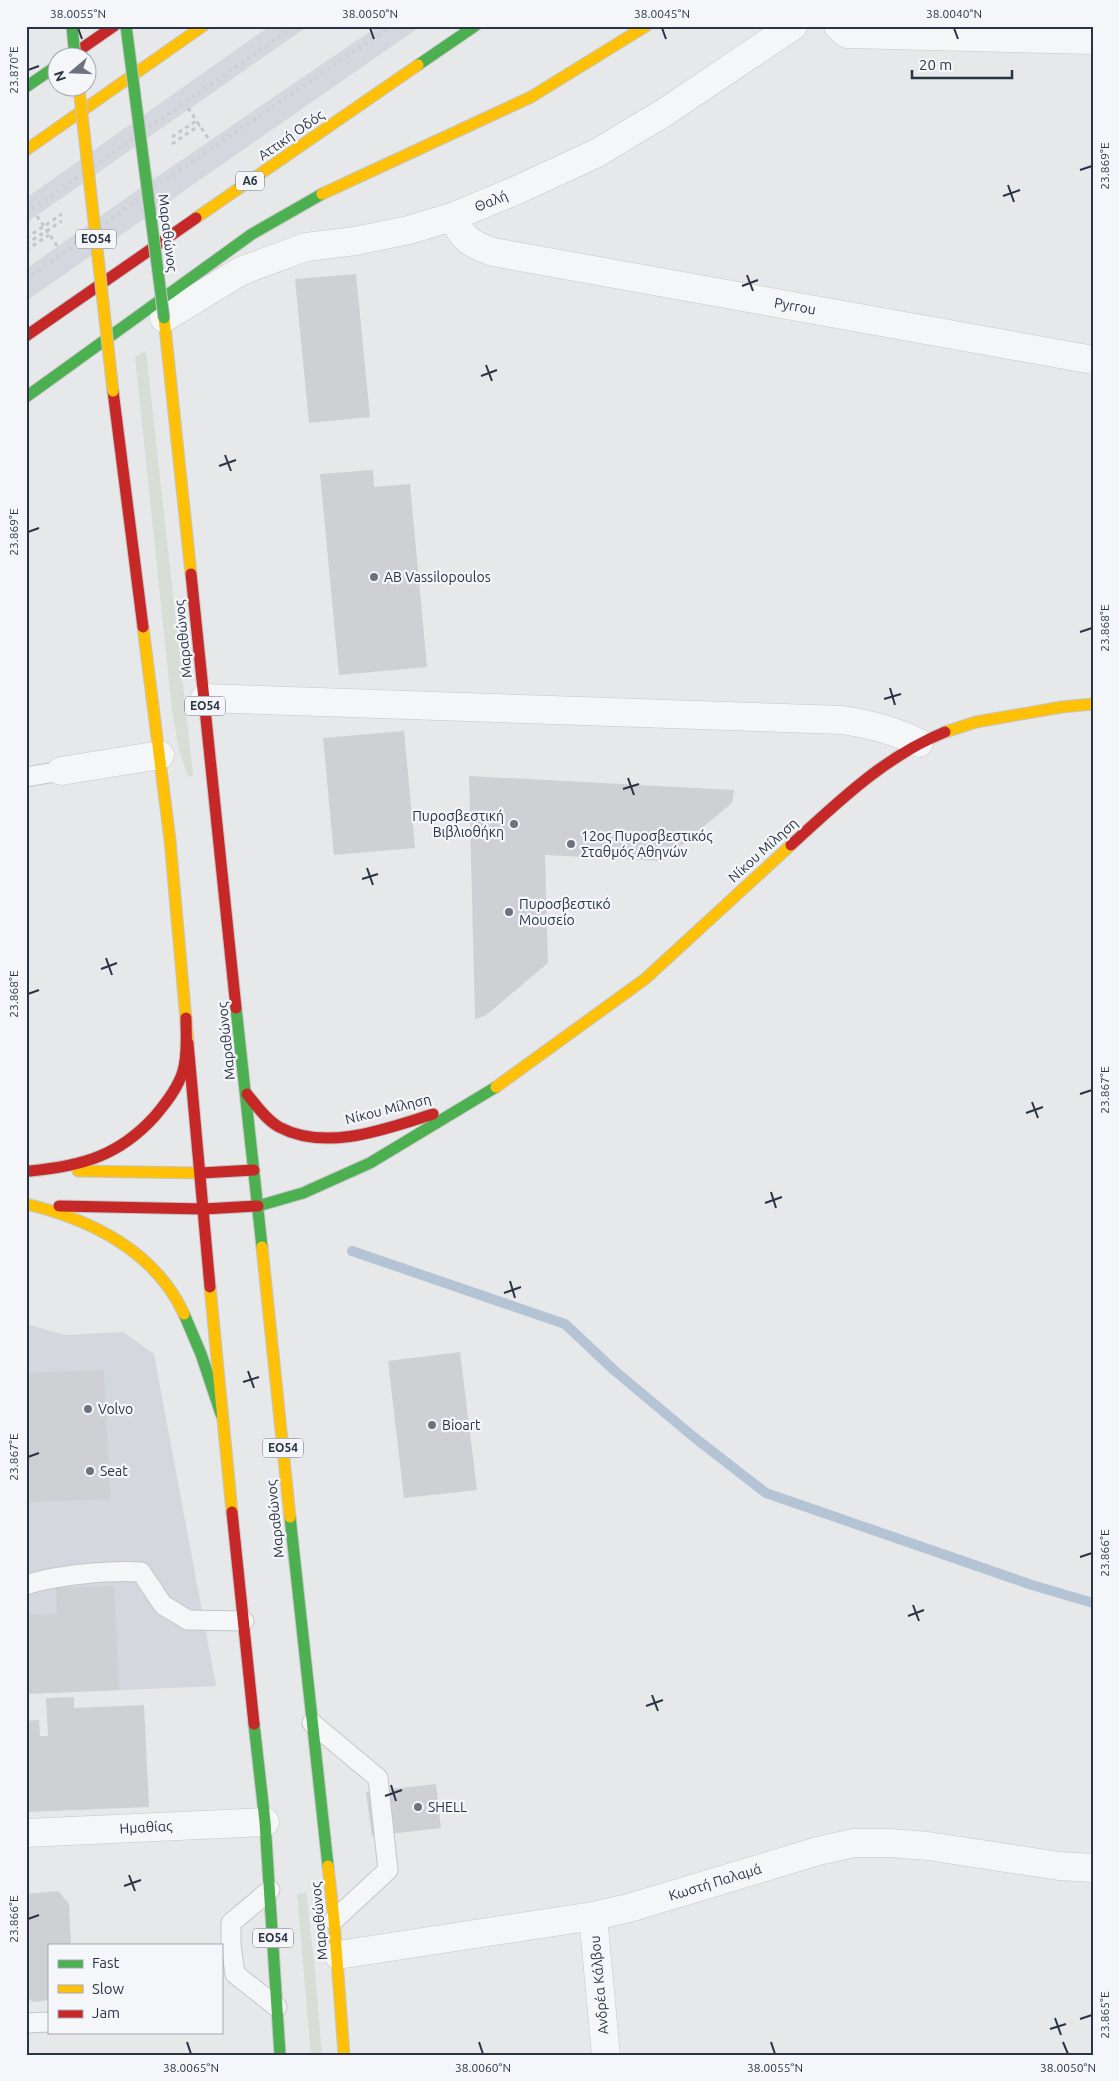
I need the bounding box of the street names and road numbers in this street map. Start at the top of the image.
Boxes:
street label: Αττική Οδός [255,106,328,164]
road number: Α6 [236,172,264,190]
street label: Θαλή [472,187,510,215]
street label: Μαραθώνος [155,193,181,274]
road number: ΕΟ54 [76,230,116,248]
street label: Pyrrou [773,294,817,318]
street label: Μαραθώνος [171,598,195,679]
road number: ΕΟ54 [185,696,225,716]
street label: Νίκου Μίληση [725,815,801,885]
street label: Μαραθώνος [214,1000,238,1081]
street label: Νίκου Μίληση [343,1091,433,1127]
road number: ΕΟ54 [263,1439,303,1458]
street label: Μαραθώνος [263,1478,287,1559]
street label: Ημαθίας [119,1818,174,1836]
street label: Κωστή Παλαμά [667,1860,764,1904]
street label: Μαραθώνος [308,1881,330,1961]
road number: ΕΟ54 [253,1929,293,1948]
street label: Ανδρέα Κάλβου [587,1935,611,2035]

